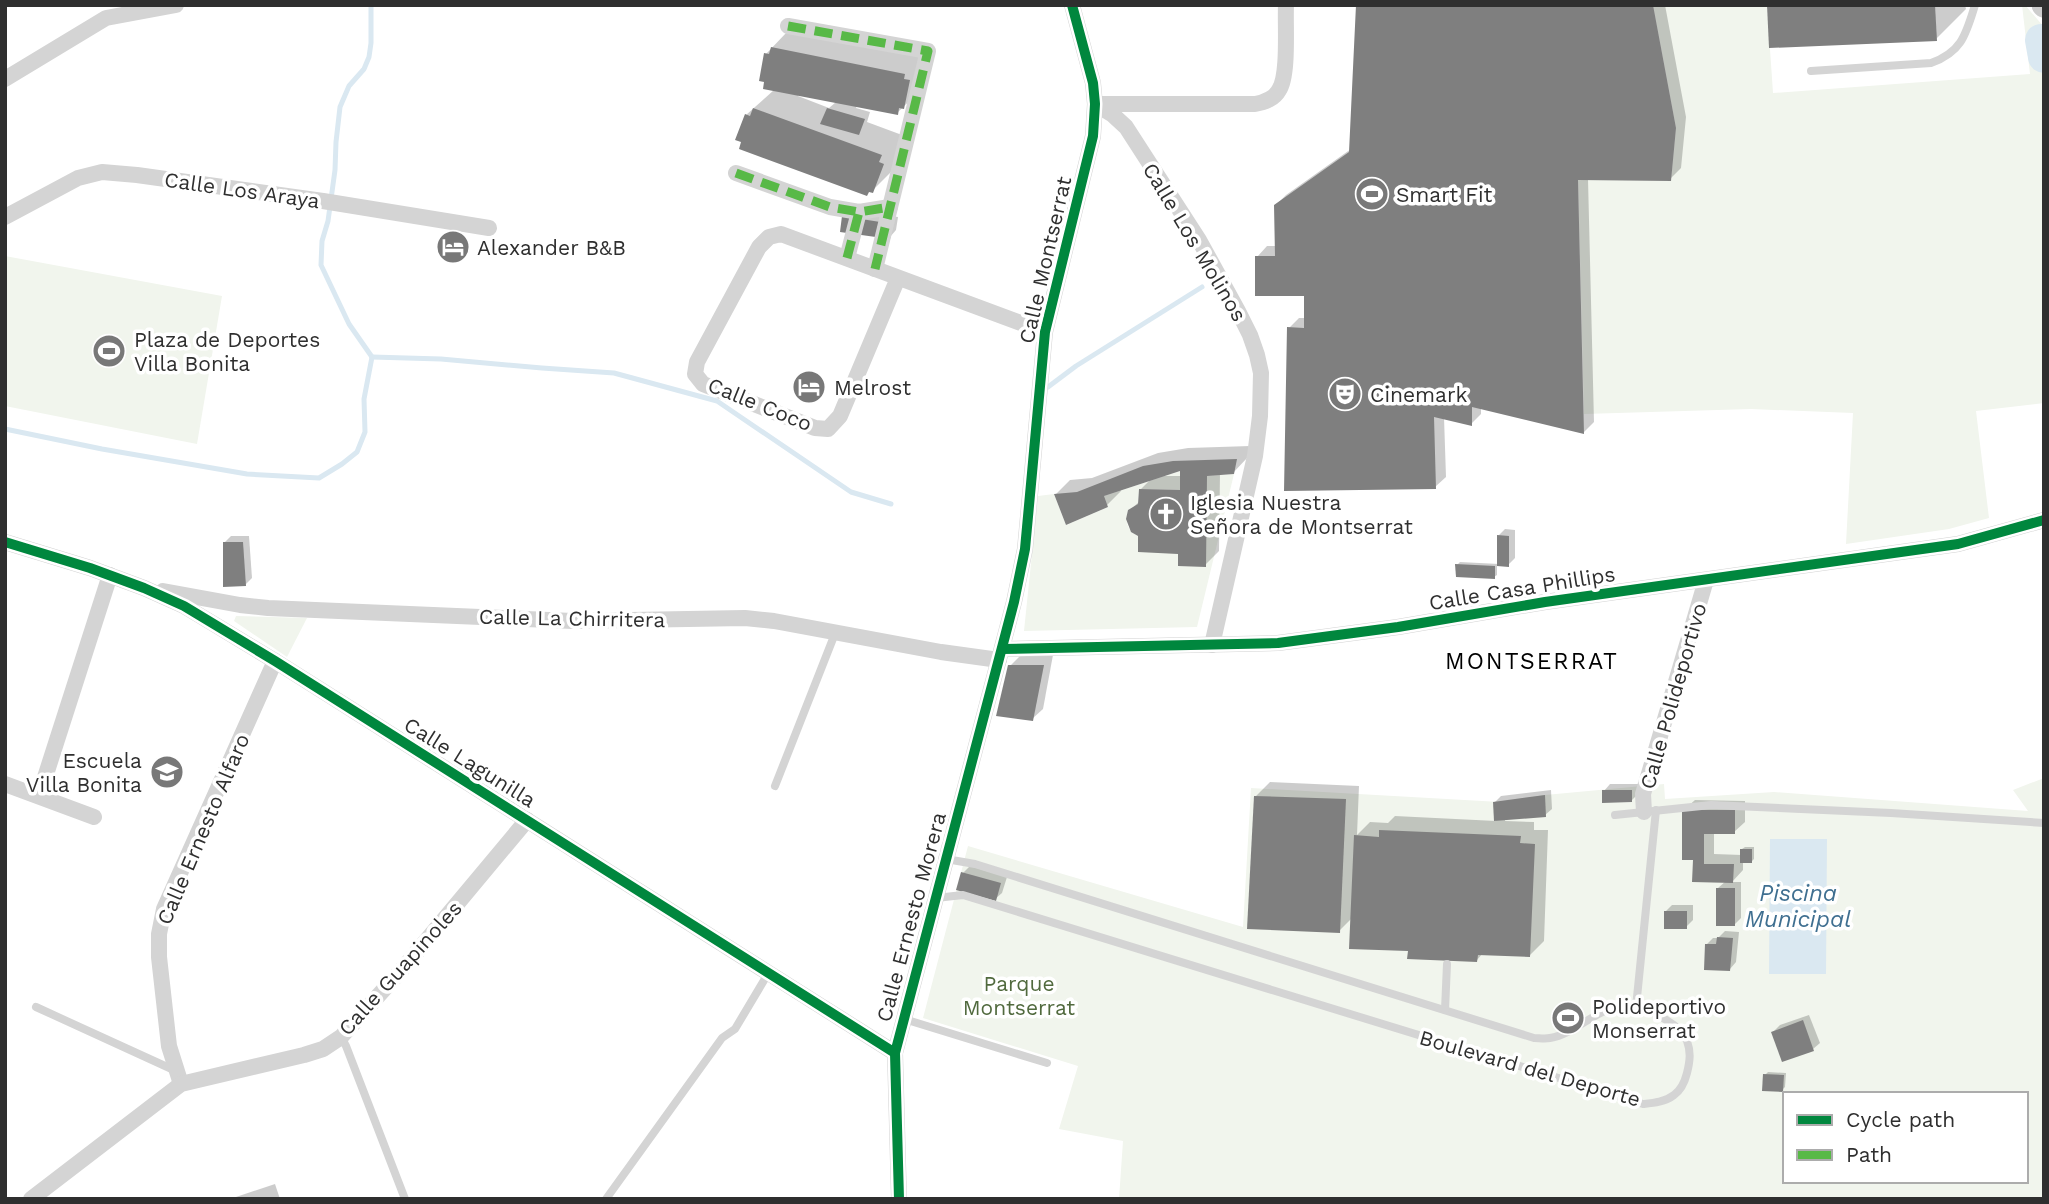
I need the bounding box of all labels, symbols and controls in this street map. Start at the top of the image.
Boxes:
street label: Calle Los Molinos [1138,158,1252,326]
street label: Calle Los Araya [163,167,321,213]
street label: Calle Montserrat [1014,174,1076,346]
sports icon: Smart Fit [1353,175,1391,213]
place label: Smart Fit [1396,182,1493,207]
hotel icon: Alexander B&B [434,228,472,266]
place label: Alexander B&B [477,235,626,260]
place label: Plaza de Deportes Villa Bonita [134,327,320,376]
sports icon: Plaza de Deportes Villa Bonita [90,332,128,370]
hotel icon: Melrost [790,368,828,406]
street label: Calle Coco [704,372,816,436]
place label: Melrost [834,375,911,400]
theatre icon: Cinemark [1326,375,1364,413]
place label: Cinemark [1370,382,1468,407]
place label: Iglesia Nuestra Señora de Montserrat [1190,490,1413,539]
church icon: Iglesia Nuestra Señora de Montserrat [1147,495,1185,533]
street label: Calle Casa Phillips [1427,561,1617,615]
street label: Calle Polideportivo [1634,600,1712,792]
street label: Calle La Chirritera [479,604,665,632]
district label: MONTSERRAT [1445,648,1619,675]
street label: Calle Lagunilla [400,712,540,812]
street label: Calle Ernesto Alfaro [151,730,255,928]
place label: Escuela Villa Bonita [26,748,142,797]
school or university icon: Escuela Villa Bonita [148,753,186,791]
street label: Calle Ernesto Morera [871,809,951,1025]
water label: Piscina Municipal [1745,880,1851,933]
street label: Calle Guapinoles [333,896,467,1040]
park label: Parque Montserrat [963,971,1075,1020]
place label: Polideportivo Monserrat [1592,994,1726,1043]
sports icon: Polideportivo Monserrat [1549,999,1587,1037]
street label: Boulevard del Deporte [1417,1024,1643,1112]
legend [1783,1092,2028,1183]
text: Cycle path [1846,1107,1955,1132]
text: Path [1846,1142,1892,1167]

